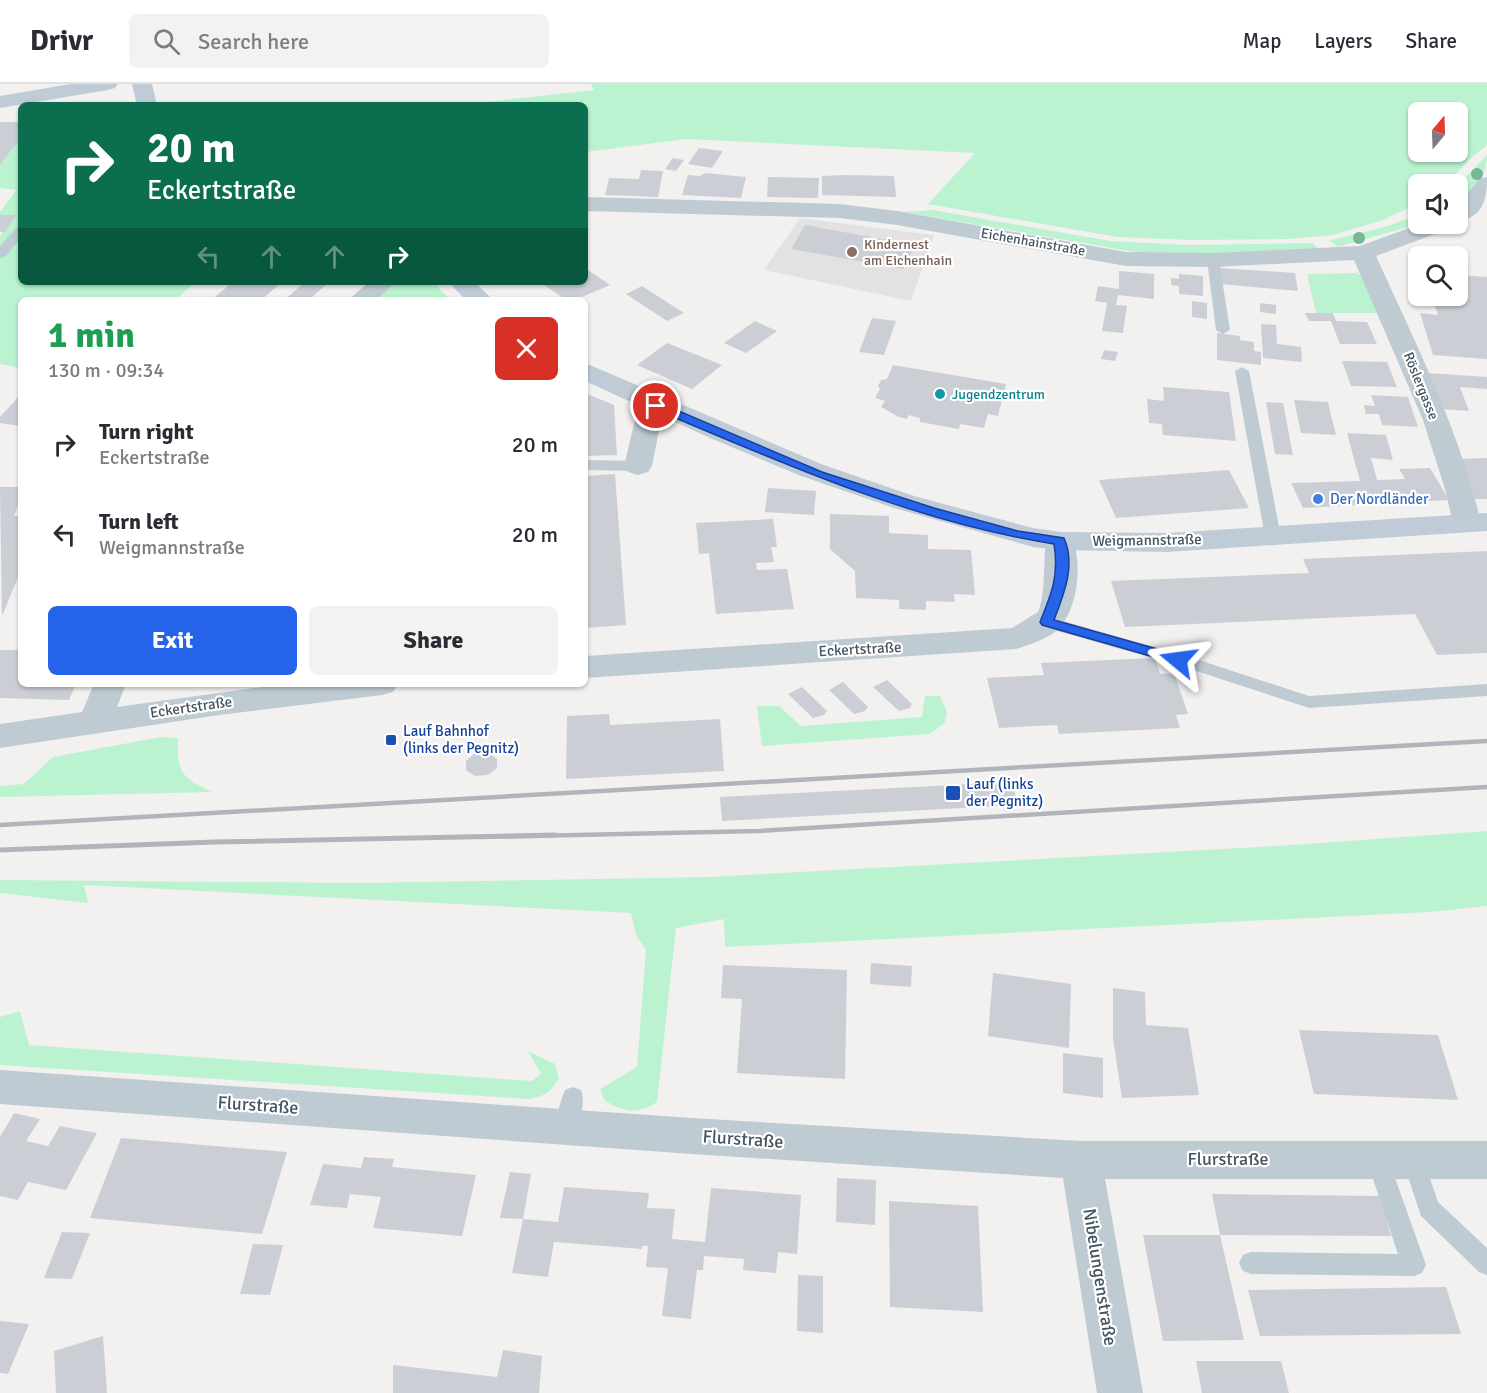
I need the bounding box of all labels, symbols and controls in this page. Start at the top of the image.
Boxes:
search box [129,14,549,68]
text: Drivr [30,24,93,58]
icon: search [150,25,183,58]
text: Search here [198,28,309,55]
text: Map [1243,28,1281,54]
text: Layers [1314,28,1372,54]
text: Share [1405,28,1457,54]
north arrow [1408,102,1468,162]
map controls [1408,102,1468,306]
text: 20 m [147,123,236,174]
icon: right [48,126,126,204]
text: Eckertstraße [147,174,296,207]
button: sound [1408,174,1468,234]
street label: Eichenhainstraße [979,224,1087,260]
place label: Kindernest am Eichenhain [864,236,952,269]
icon: left [192,240,225,273]
icon: ahead [255,240,288,273]
icon: ahead [318,240,351,273]
icon: right [381,240,414,273]
marker: Kindernest am Eichenhain [845,245,859,259]
button: search [1408,246,1468,306]
text: 1 min [48,313,135,358]
button: close [495,317,558,380]
street label: Röslergasse [1400,350,1442,422]
text: 130 m · 09:34 [48,358,164,383]
pin [630,380,681,431]
place label: Jugendzentrum [952,386,1045,403]
marker: Jugendzentrum [933,387,947,401]
icon: arrive [639,389,672,422]
text: Turn right [99,418,194,445]
icon: right [48,428,81,461]
text: 20 m [512,431,558,458]
text: Eckertstraße [99,445,210,470]
place label: Der Nordländer [1330,490,1429,508]
marker: Der Nordländer [1311,492,1325,506]
text: Turn left [99,508,179,535]
icon: left [48,518,81,551]
text: 20 m [512,521,558,548]
street label: Weigmannstraße [1092,530,1202,550]
text: Weigmannstraße [99,535,245,560]
button: Exit [48,606,297,675]
button: Share [309,606,558,675]
position arrow [1146,628,1210,692]
street label: Eckertstraße [818,638,902,660]
street label: Eckertstraße [149,692,233,722]
place label: Lauf Bahnhof (links der Pegnitz) [403,722,519,757]
marker: Lauf Bahnhof (links der Pegnitz) [384,733,398,747]
place label: Lauf (links der Pegnitz) [966,775,1043,810]
marker: Lauf (links der Pegnitz) [944,784,962,802]
street label: Flurstraße [217,1091,299,1119]
street label: Flurstraße [702,1125,784,1153]
street label: Flurstraße [1187,1148,1269,1170]
street label: Nibelungenstraße [1078,1207,1122,1347]

